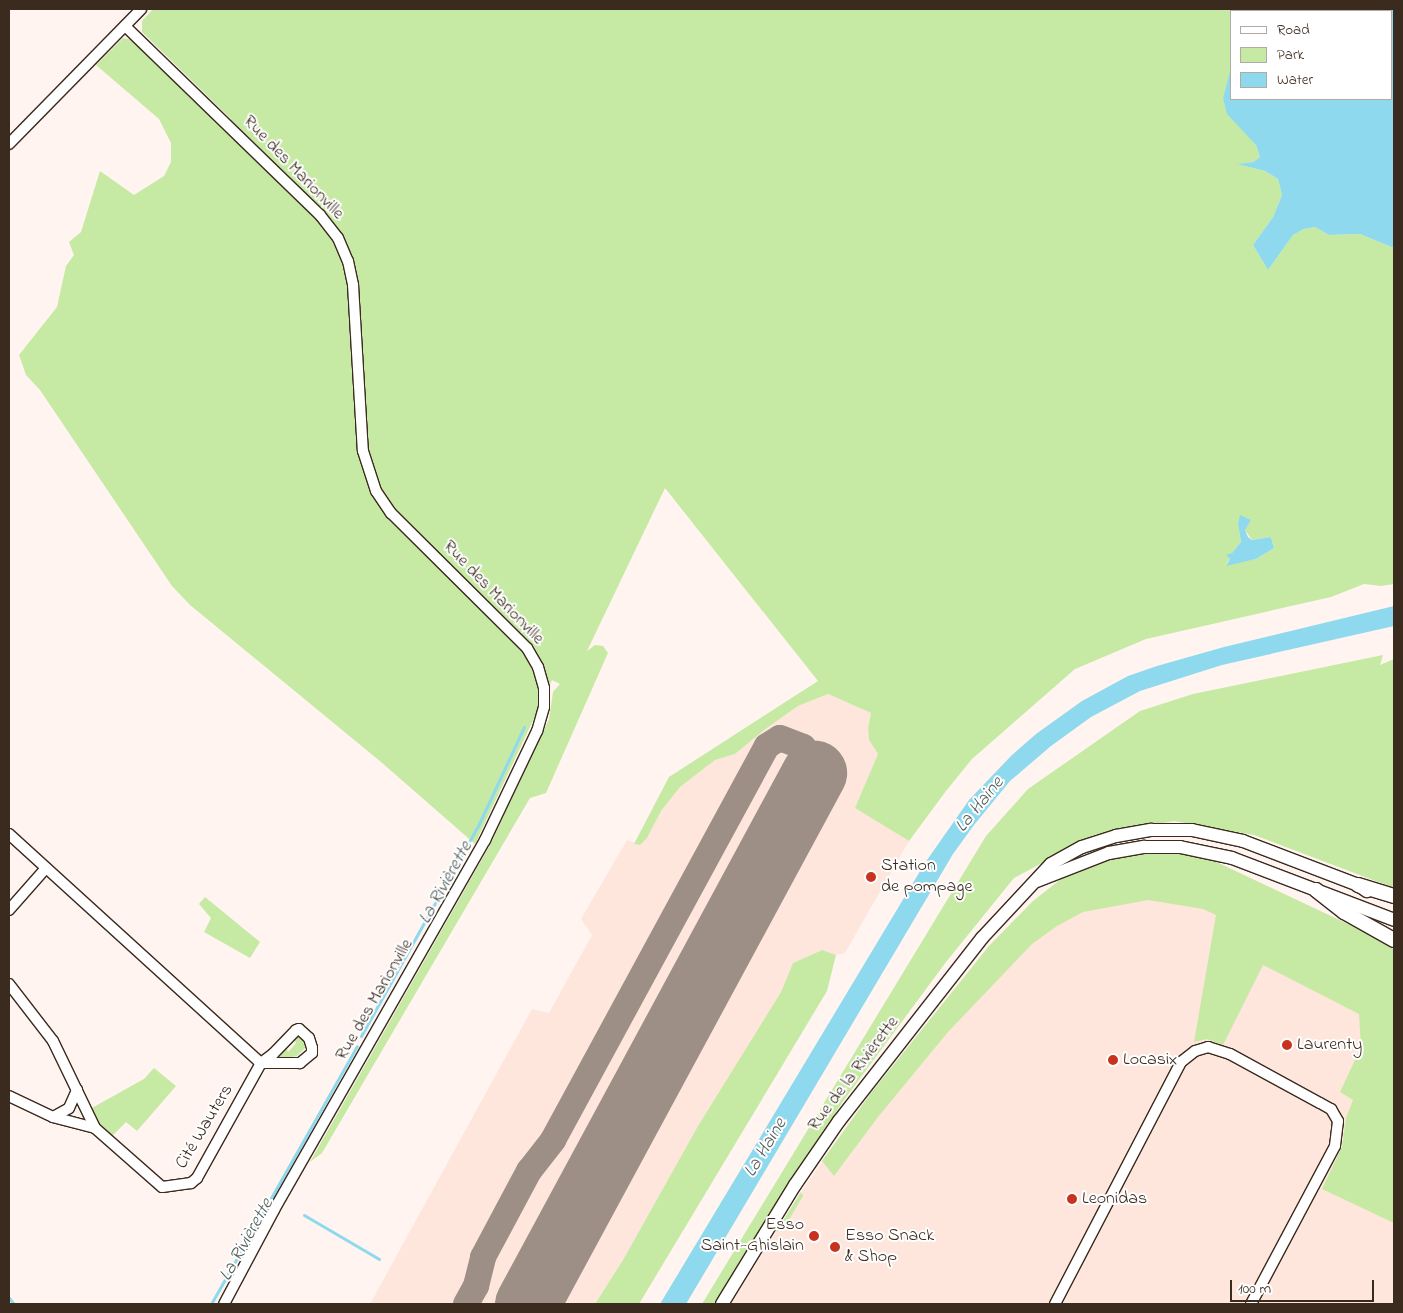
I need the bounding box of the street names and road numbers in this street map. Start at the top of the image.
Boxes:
street label: Rue des Marionville [238,111,348,225]
street label: Rue des Marionville [438,536,548,650]
street label: Rue des Marionville [331,935,419,1065]
street label: Rue de la Rivièrette [804,1012,904,1136]
street label: Cité Wauters [171,1081,239,1173]

